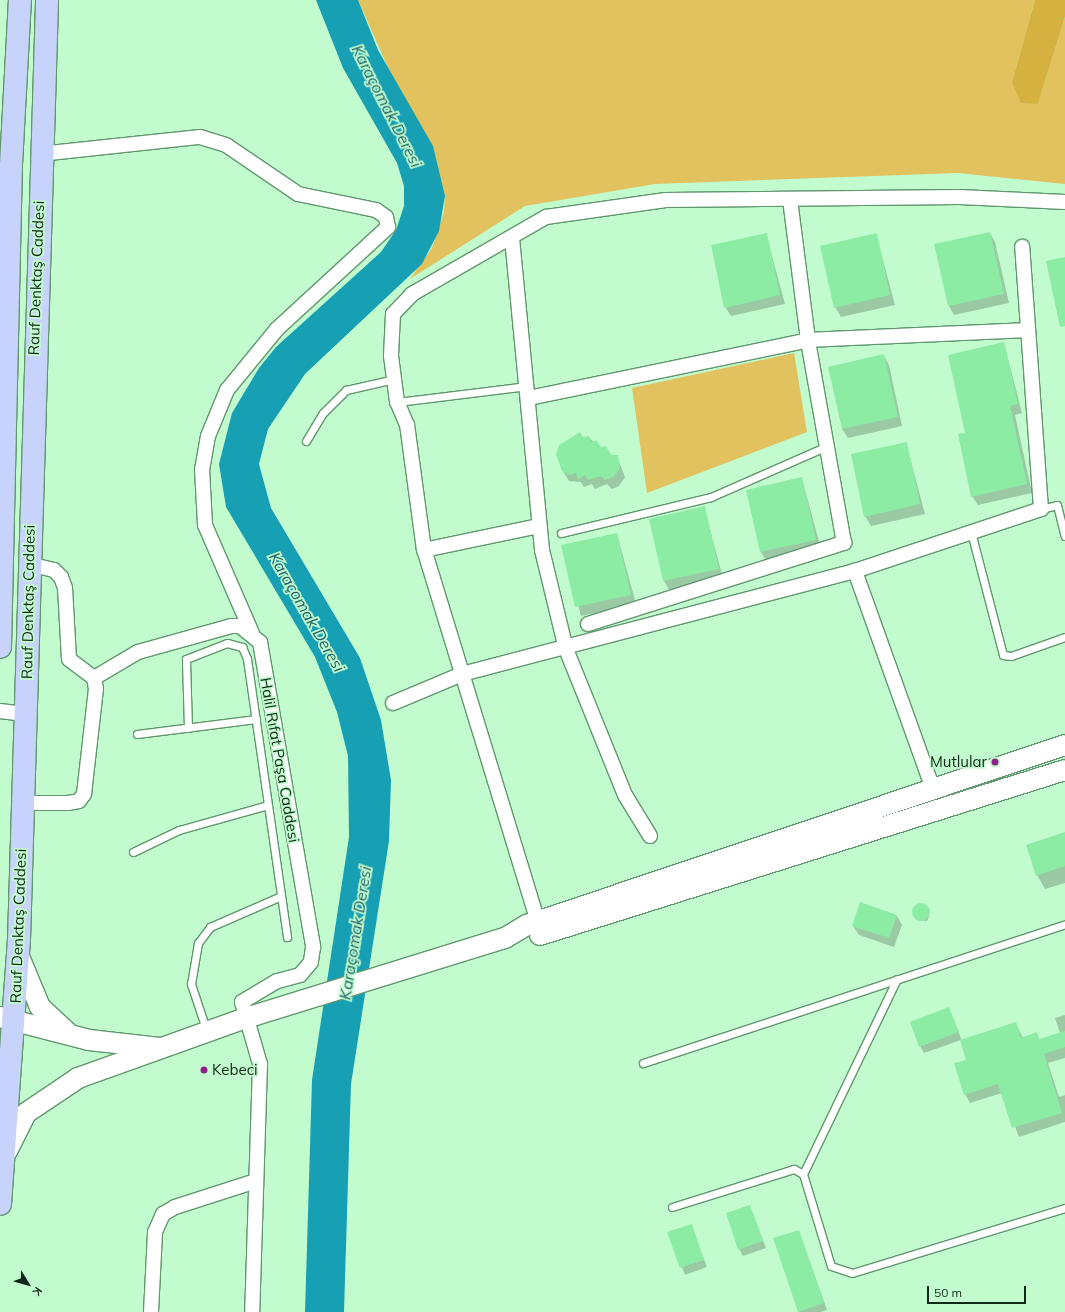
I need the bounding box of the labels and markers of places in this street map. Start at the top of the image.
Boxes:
place label: Mutlular [930,753,987,771]
marker: Mutlular [990,757,1000,767]
place label: Kebeci [212,1061,258,1079]
marker: Kebeci [199,1065,209,1075]

